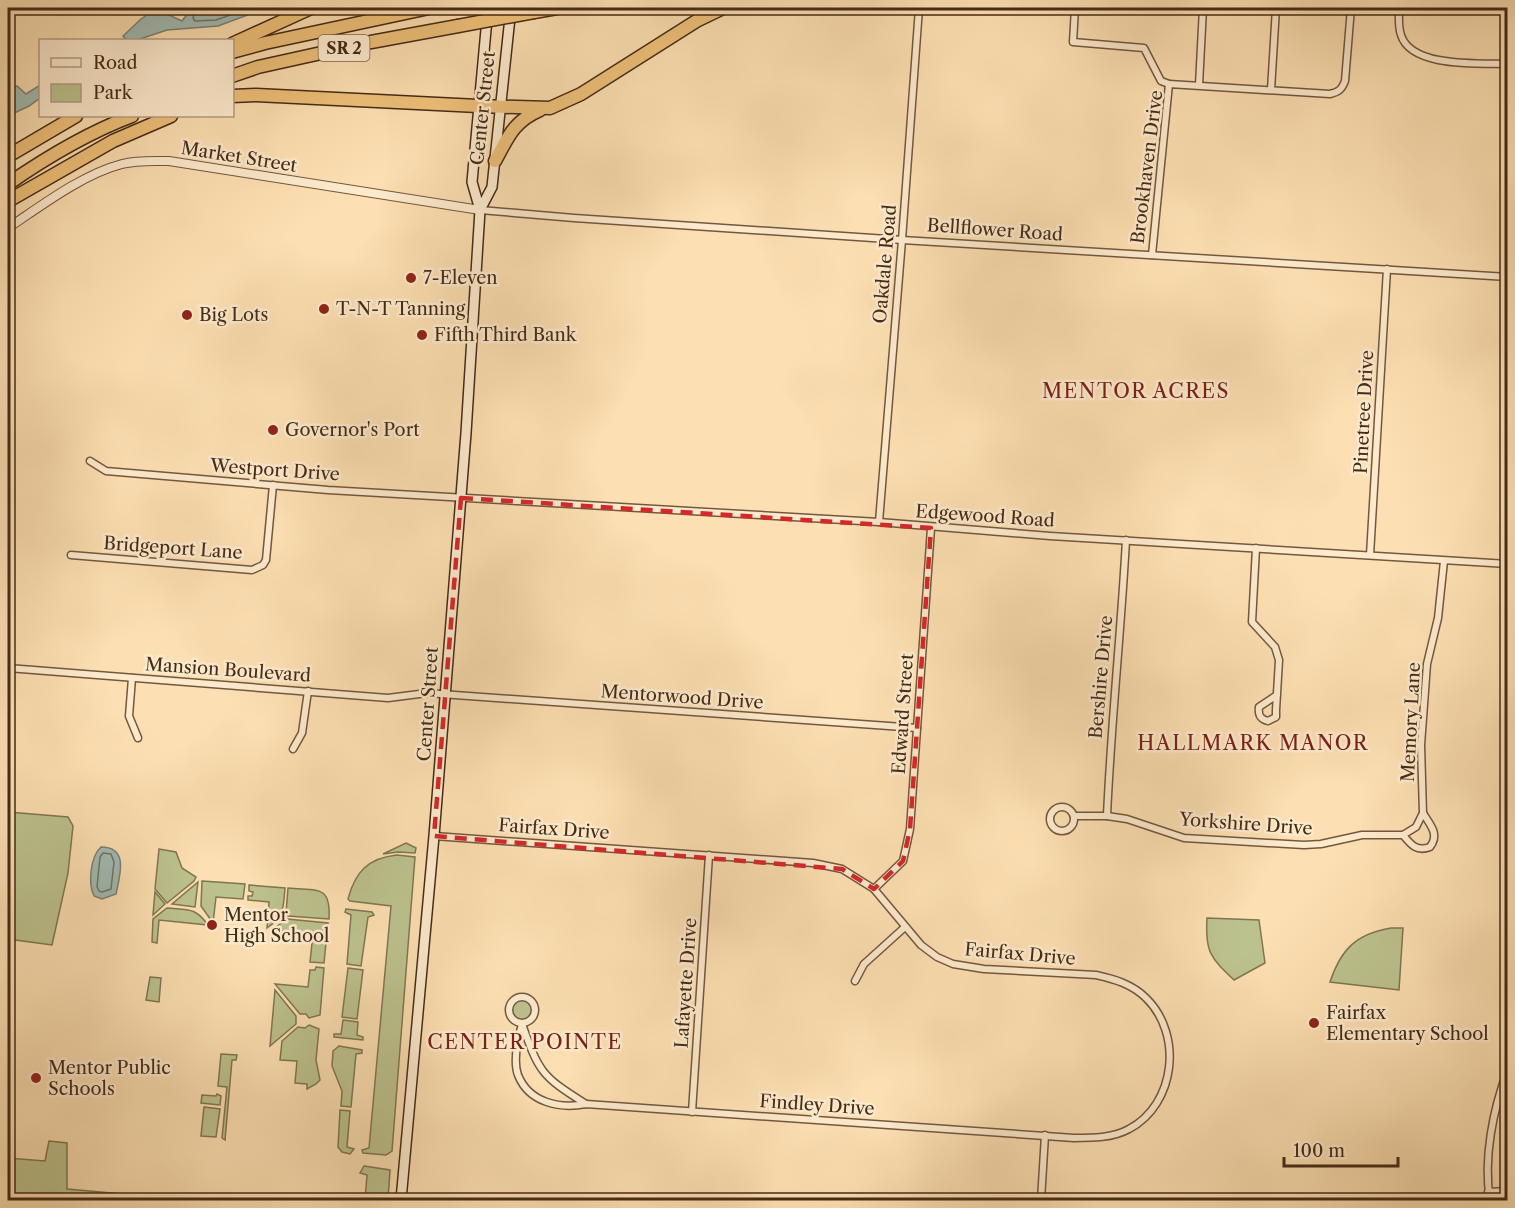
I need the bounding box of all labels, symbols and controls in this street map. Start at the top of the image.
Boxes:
road number: SR 2 [318,35,370,61]
legend [39,39,234,117]
street label: Center Street [466,49,500,166]
text: Road [93,52,138,74]
text: Park [93,82,134,104]
street label: Brookhaven Drive [1127,89,1167,245]
street label: Market Street [179,137,299,177]
street label: Oakdale Road [869,204,901,324]
street label: Bellflower Road [926,214,1064,246]
place label: 7-Eleven [423,267,498,289]
marker: 7-Eleven [404,271,418,285]
place label: T-N-T Tanning [336,298,466,320]
marker: T-N-T Tanning [317,302,331,316]
place label: Big Lots [199,304,268,326]
marker: Big Lots [180,308,194,322]
place label: Fifth Third Bank [434,324,578,346]
marker: Fifth Third Bank [415,328,429,342]
street label: Pinetree Drive [1350,349,1378,475]
district label: MENTOR ACRES [1042,379,1230,403]
place label: Governor's Port [285,419,420,441]
marker: Governor's Port [266,423,280,437]
street label: Westport Drive [208,454,341,486]
street label: Edgewood Road [915,500,1055,532]
street label: Bridgeport Lane [103,532,243,564]
street label: Bershire Drive [1085,614,1117,740]
street label: Center Street [413,645,443,762]
street label: Edward Street [888,652,918,775]
street label: Mansion Boulevard [144,653,312,687]
street label: Memory Lane [1397,661,1425,783]
street label: Mentorwood Drive [600,680,764,714]
district label: HALLMARK MANOR [1137,731,1369,755]
street label: Yorkshire Drive [1178,808,1313,840]
street label: Fairfax Drive [498,814,610,844]
place label: Mentor High School [224,904,329,947]
street label: Lafayette Drive [670,917,702,1049]
marker: Mentor High School [205,918,219,932]
street label: Fairfax Drive [964,938,1076,970]
place label: Fairfax Elementary School [1326,1002,1489,1045]
marker: Fairfax Elementary School [1307,1016,1321,1030]
district label: CENTER POINTE [427,1030,623,1054]
place label: Mentor Public Schools [48,1057,171,1100]
marker: Mentor Public Schools [29,1071,43,1085]
street label: Findley Drive [759,1090,875,1120]
scale bar [1284,1130,1398,1168]
text: 100 m [1293,1140,1345,1162]

